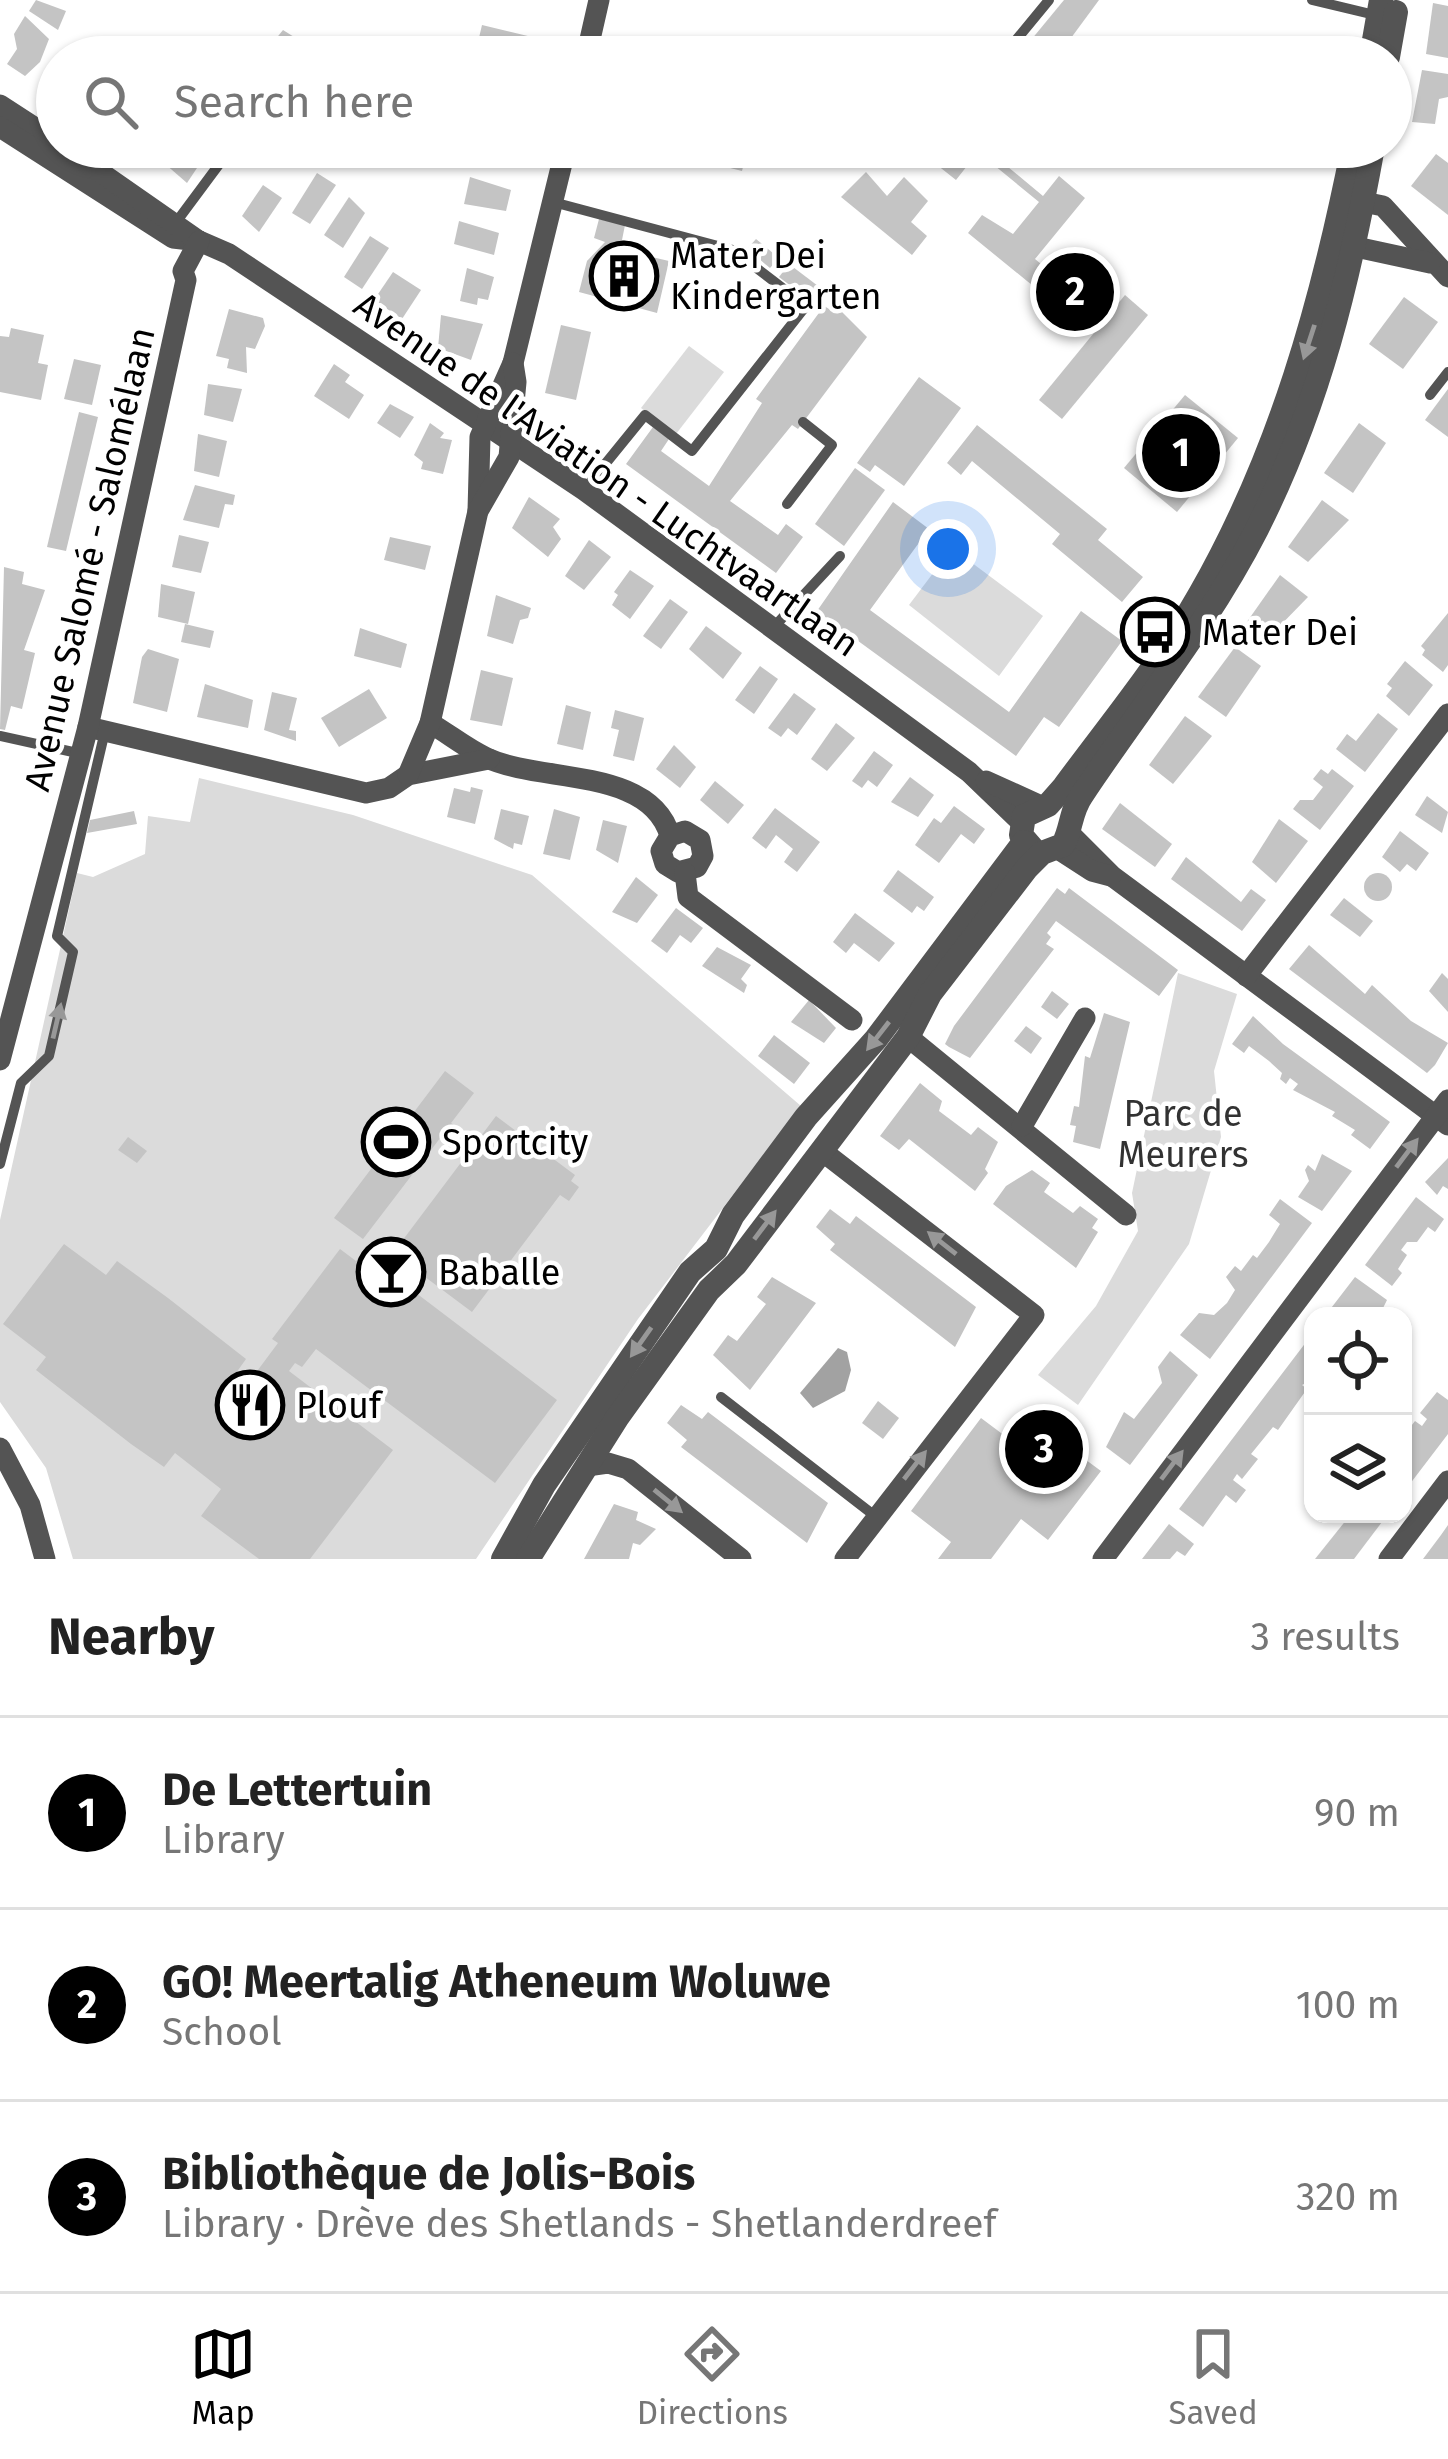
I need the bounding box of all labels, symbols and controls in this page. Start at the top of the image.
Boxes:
search box [36,36,1412,168]
icon: search [78,69,144,135]
text: Search here [174,75,414,129]
place label: Mater Dei Kindergarten [670,234,882,319]
building icon: Mater Dei Kindergarten [589,241,659,311]
pin: 2 [1036,247,1114,337]
street label: Avenue de l'Aviation - Luchtvaartlaan [346,283,867,667]
street label: Avenue Salomé - Salomélaan [15,323,165,795]
one-way arrow [1298,324,1317,361]
pin: 1 [1142,408,1220,498]
your location [918,519,978,579]
bus stop icon: Mater Dei [1120,597,1190,667]
place label: Mater Dei [1202,611,1358,655]
one-way arrow [48,1002,67,1039]
one-way arrow [866,1020,891,1051]
park label: Parc de Meurers [1117,1092,1249,1177]
sports icon: Sportcity [361,1107,431,1177]
place label: Sportcity [442,1121,589,1165]
one-way arrow [1394,1138,1419,1169]
one-way arrow [753,1209,777,1241]
one-way arrow [926,1231,958,1256]
bar icon: Baballe [356,1237,426,1307]
place label: Baballe [438,1251,560,1295]
map controls [1304,1307,1412,1523]
button: locate [1304,1307,1412,1415]
one-way arrow [630,1326,653,1359]
restaurant icon: Plouf [215,1370,285,1440]
place label: Plouf [296,1384,384,1428]
pin: 3 [1005,1404,1083,1494]
button: layers [1304,1415,1412,1523]
one-way arrow [1159,1449,1184,1480]
one-way arrow [902,1450,927,1481]
one-way arrow [652,1488,683,1513]
text: Nearby [48,1606,214,1668]
text: 3 results [1250,1614,1400,1660]
text: De Lettertuin [162,1763,432,1817]
text: 1 [78,1790,96,1836]
text: 90 m [1314,1790,1400,1836]
text: Library [162,1817,285,1863]
text: GO! Meertalig Atheneum Woluwe [162,1955,831,2009]
text: 2 [77,1982,97,2028]
text: 100 m [1296,1982,1400,2028]
text: School [162,2009,282,2055]
text: Bibliothèque de Jolis-Bois [162,2147,695,2201]
text: 3 [77,2174,97,2220]
text: 320 m [1296,2174,1400,2220]
text: Library · Drève des Shetlands - Shetlanderdreef [162,2201,996,2247]
tab: Map [190,2321,256,2433]
tab: Directions [637,2321,788,2433]
tab: Saved [1168,2321,1258,2433]

